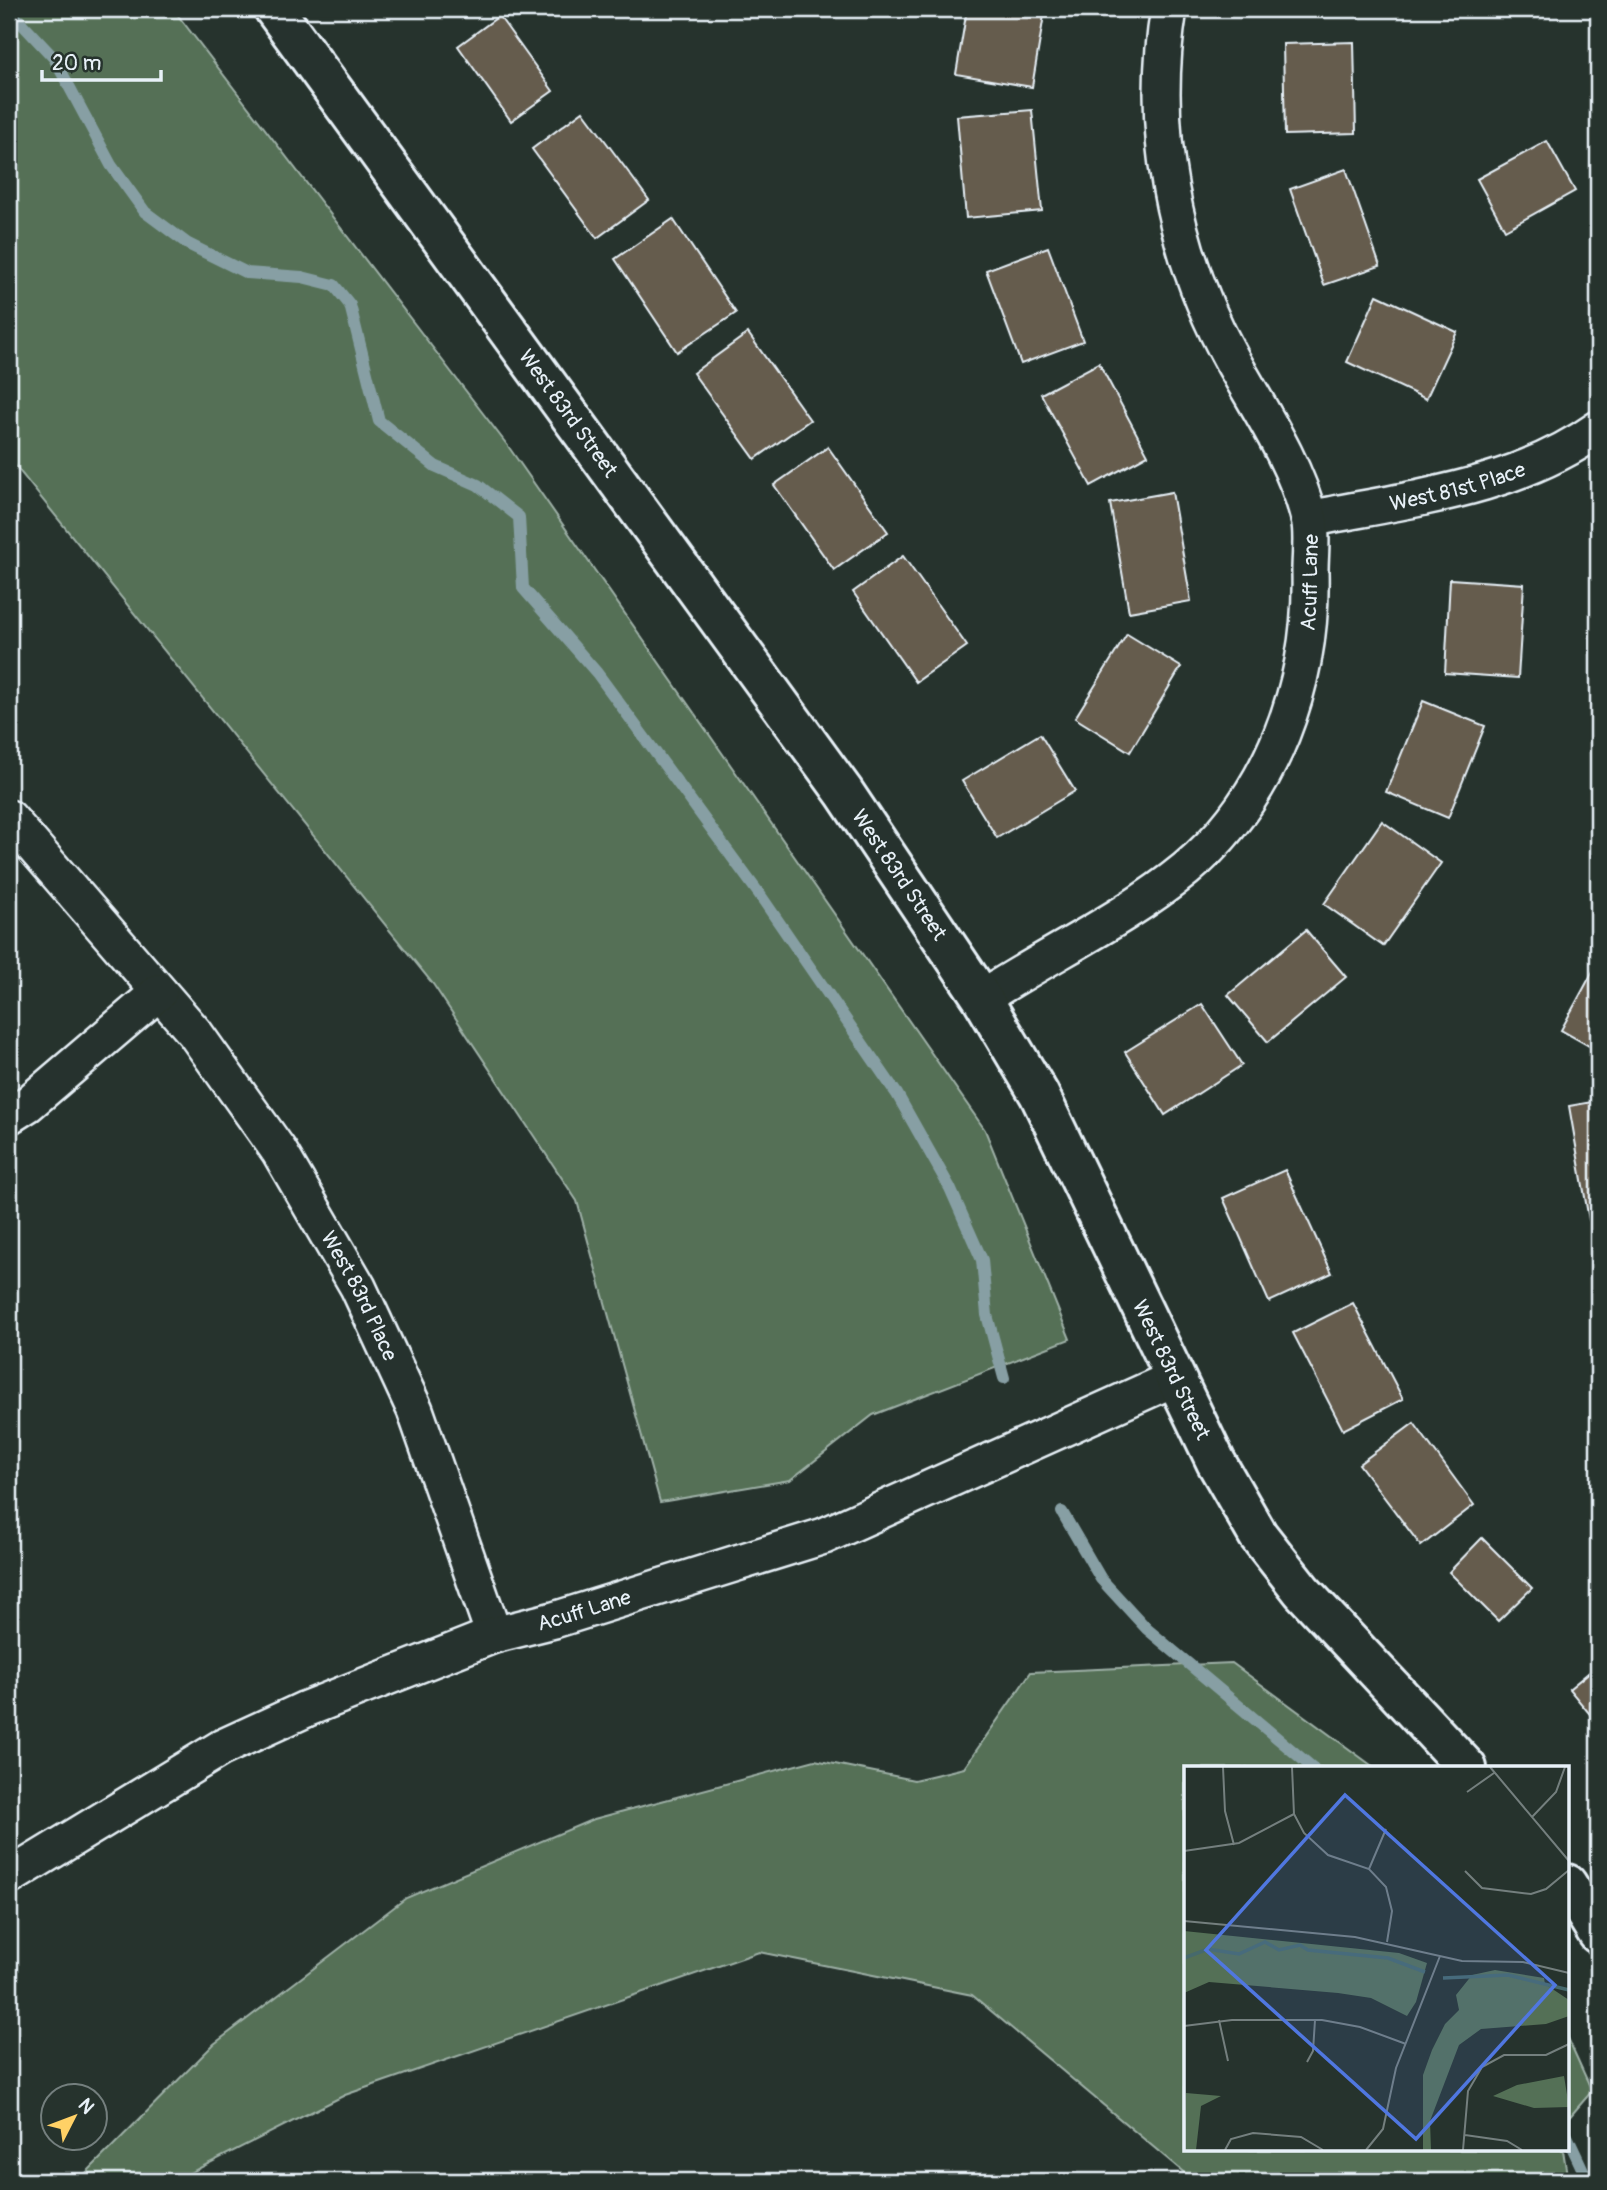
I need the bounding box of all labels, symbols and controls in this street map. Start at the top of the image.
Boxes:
scale bar [42,38,161,82]
text: 20 m [52,50,101,77]
street label: West 83rd Street [512,344,624,483]
street label: West 81st Place [1387,456,1530,518]
street label: Acuff Lane [1295,533,1325,632]
street label: West 83rd Street [845,804,953,946]
street label: West 83rd Place [314,1226,404,1366]
street label: West 83rd Street [1126,1296,1216,1445]
street label: Acuff Lane [535,1584,635,1638]
inset map [1184,1766,1568,2152]
north arrow [38,2082,108,2152]
text: N [73,2093,99,2119]

